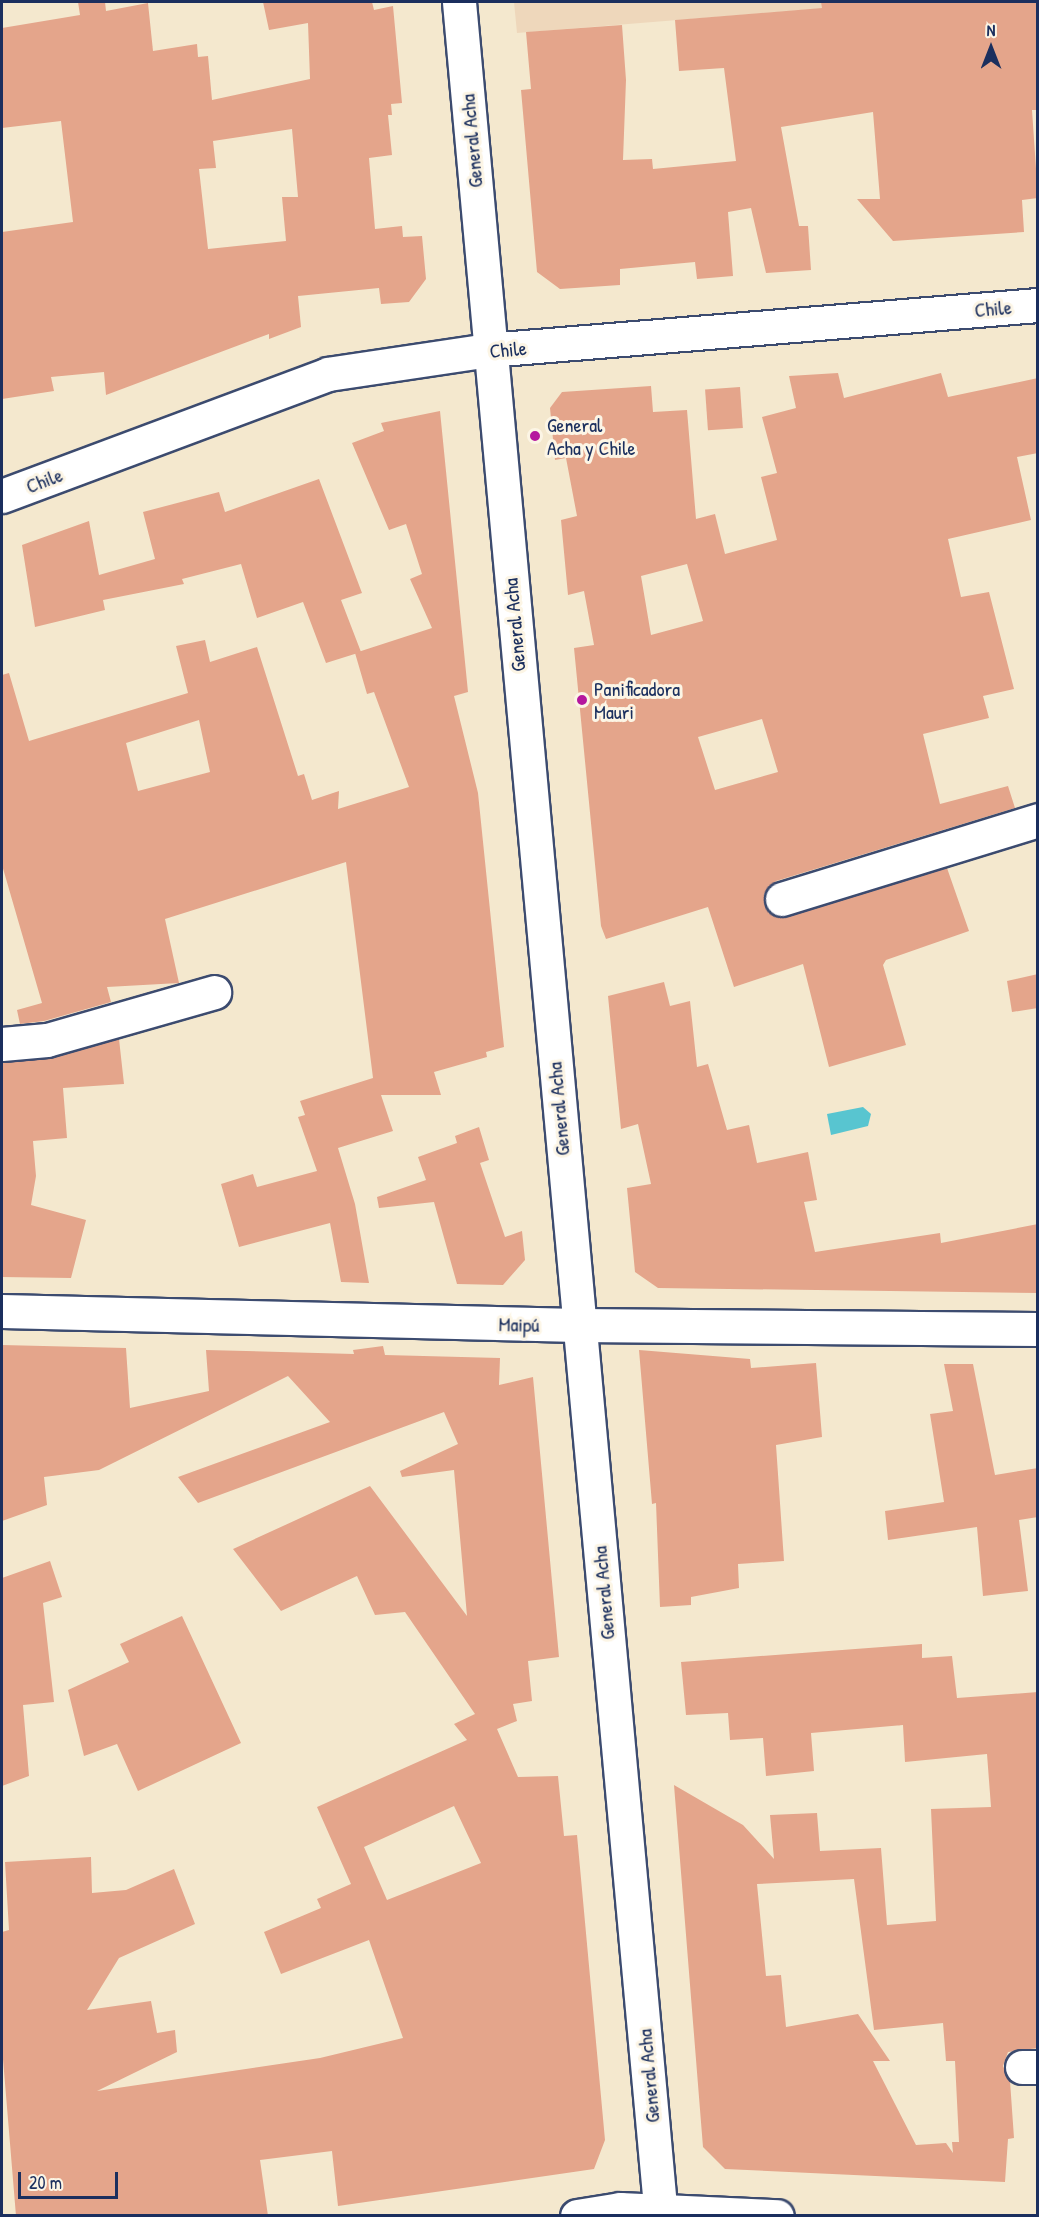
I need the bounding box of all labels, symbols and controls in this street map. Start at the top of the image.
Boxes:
north arrow [961,18,1021,78]
text: N [987,19,995,41]
street label: General Acha [455,93,487,189]
street label: Chile [973,294,1013,322]
street label: Chile [488,335,528,363]
place label: General Acha y Chile [547,412,636,459]
marker: General Acha y Chile [528,429,542,443]
street label: Chile [22,462,66,498]
street label: General Acha [498,577,530,673]
place label: Panificadora Mauri [594,676,680,723]
marker: Panificadora Mauri [575,693,589,707]
street label: General Acha [542,1061,574,1157]
street label: Maipú [498,1312,540,1336]
street label: General Acha [587,1545,619,1641]
street label: General Acha [632,2028,664,2124]
scale bar [21,2160,122,2198]
text: 20 m [29,2170,62,2195]

